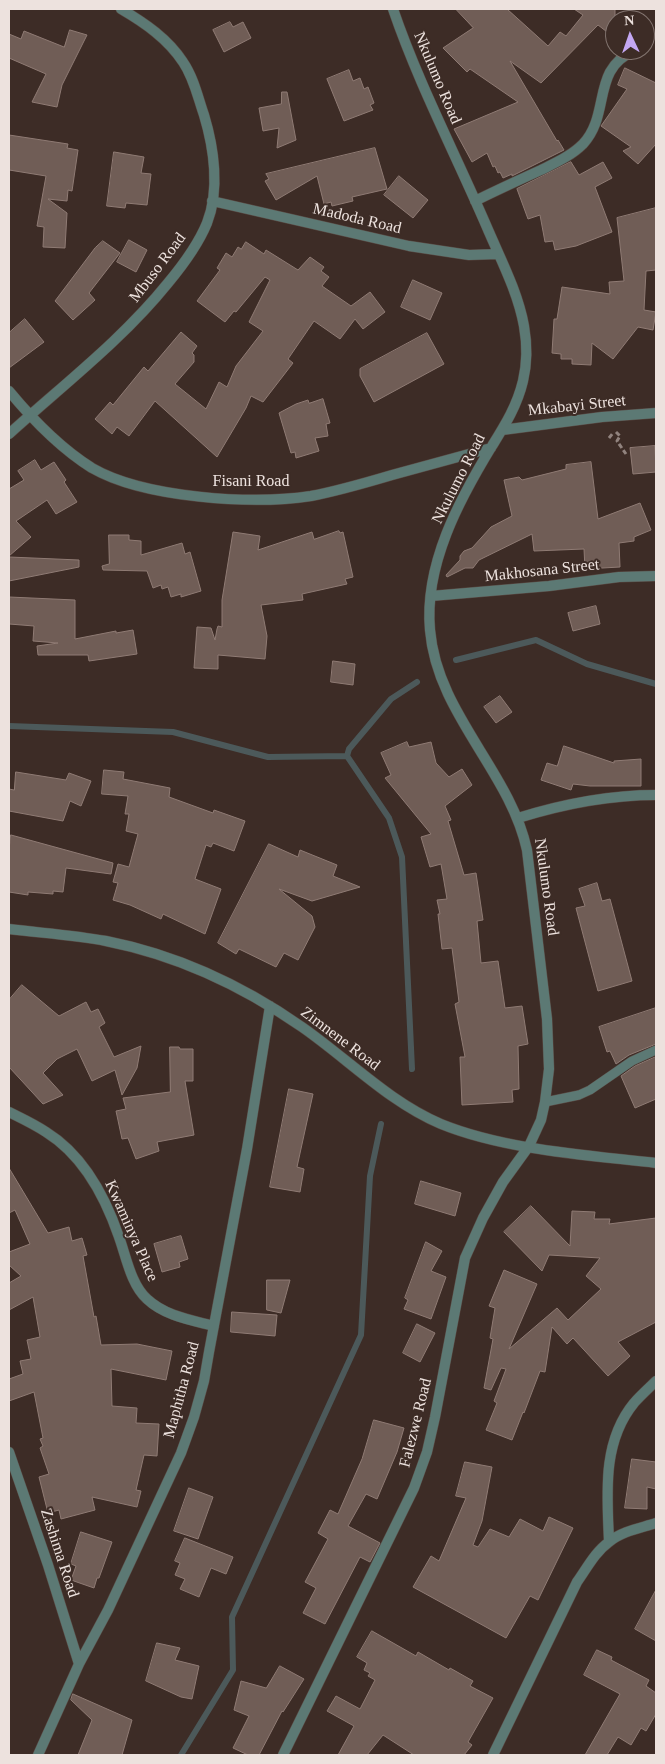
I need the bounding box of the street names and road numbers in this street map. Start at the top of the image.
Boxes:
street label: Nkulumo Road [409,29,465,127]
street label: Madoda Road [311,200,403,238]
street label: Mbuso Road [126,229,190,307]
street label: Mkabayi Street [527,391,627,421]
street label: Nkulumo Road [428,431,490,527]
street label: Fisani Road [213,472,289,492]
street label: Makhosana Street [484,555,600,587]
street label: Nkulumo Road [530,837,562,937]
street label: Zimnene Road [296,1003,384,1075]
street label: Kwaminya Place [100,1177,162,1285]
street label: Maphitha Road [160,1340,204,1440]
street label: Falezwe Road [396,1376,436,1470]
street label: Zashima Road [36,1506,82,1600]

